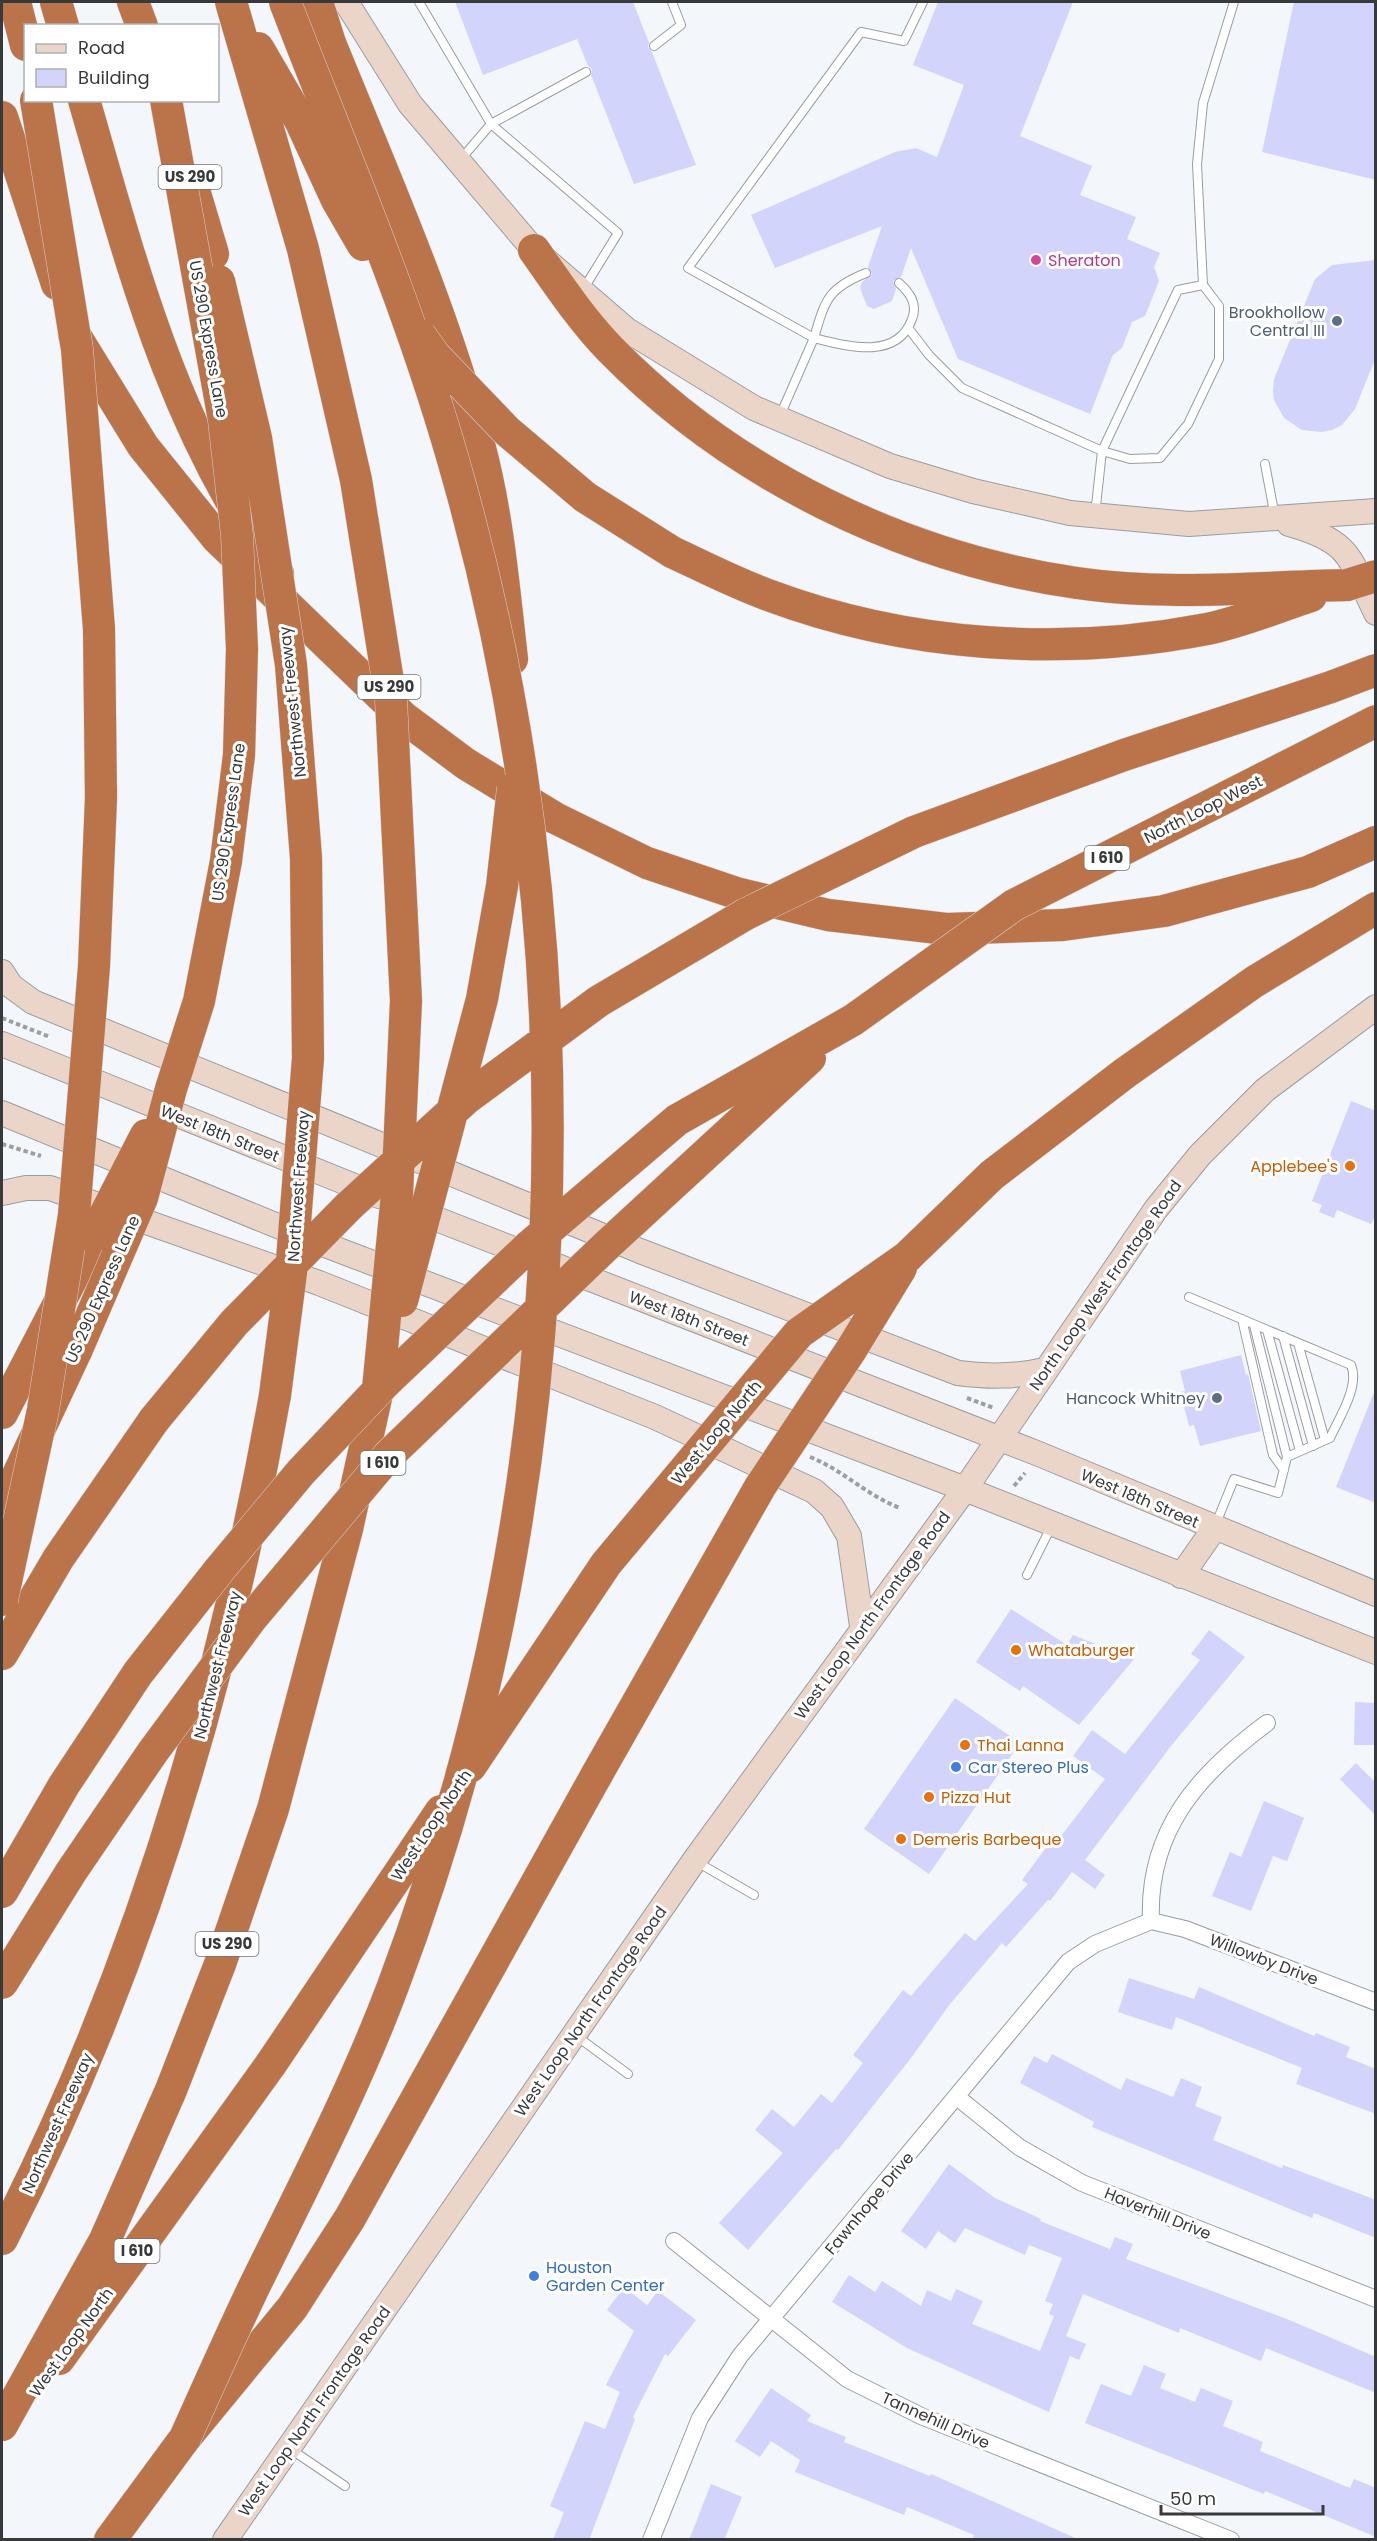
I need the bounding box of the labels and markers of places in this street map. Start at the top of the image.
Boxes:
place label: Sheraton [1048,249,1121,272]
marker: Sheraton [1029,253,1043,267]
place label: Brookhollow Central III [1229,301,1325,342]
marker: Brookhollow Central III [1330,314,1344,328]
place label: Applebee's [1250,1155,1338,1178]
marker: Applebee's [1343,1159,1357,1173]
place label: Hancock Whitney [1066,1387,1205,1410]
marker: Hancock Whitney [1210,1391,1224,1405]
place label: Whataburger [1028,1639,1135,1662]
marker: Whataburger [1009,1643,1023,1657]
place label: Thai Lanna [977,1734,1064,1757]
marker: Thai Lanna [958,1738,972,1752]
place label: Car Stereo Plus [968,1756,1089,1779]
marker: Car Stereo Plus [949,1760,963,1774]
place label: Pizza Hut [941,1786,1011,1809]
marker: Pizza Hut [922,1790,936,1804]
place label: Demeris Barbeque [913,1828,1062,1851]
marker: Demeris Barbeque [894,1832,908,1846]
place label: Houston Garden Center [546,2256,665,2297]
marker: Houston Garden Center [527,2269,541,2283]

